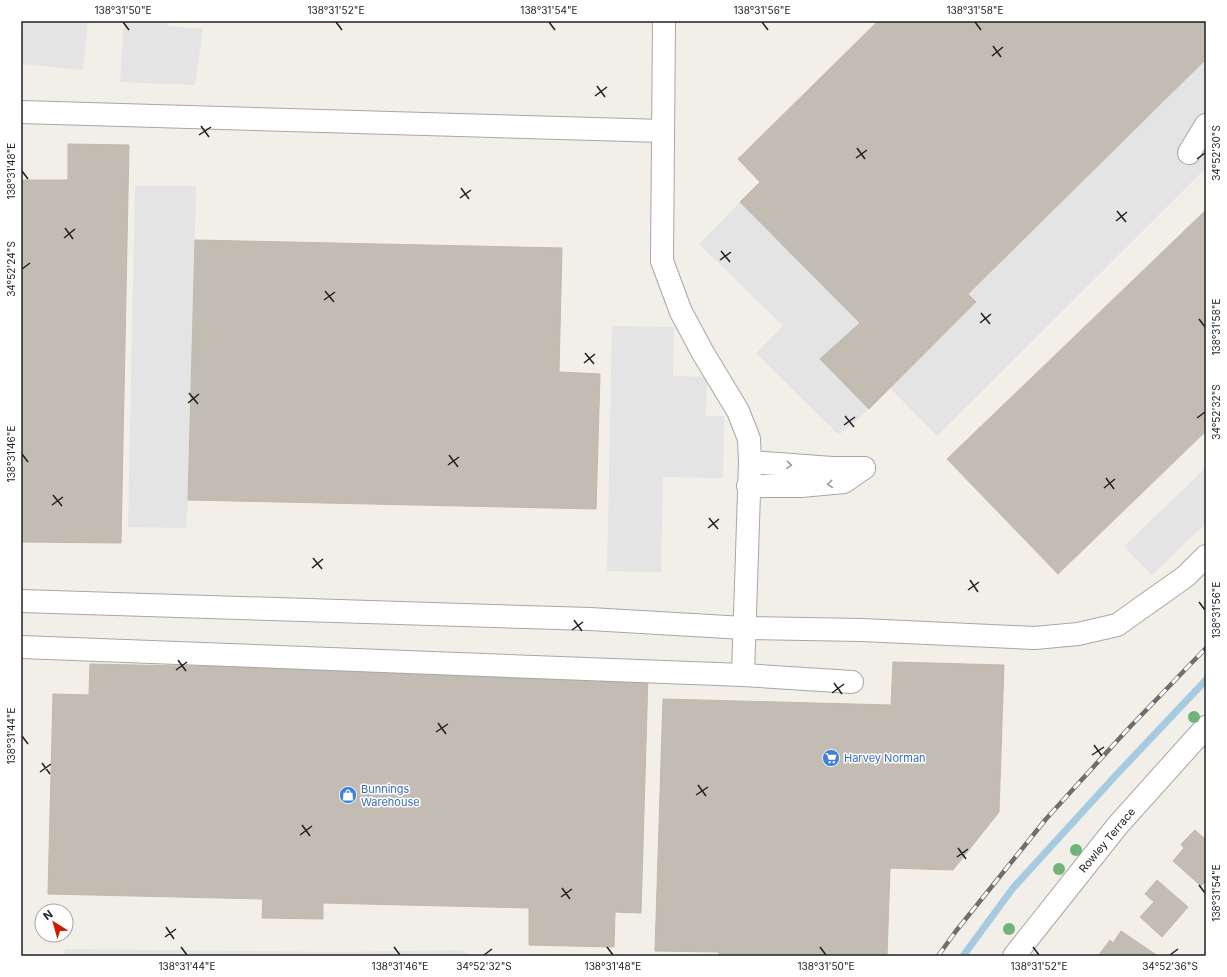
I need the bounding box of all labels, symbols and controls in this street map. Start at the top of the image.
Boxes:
text: 138°31'50"E [94,4,152,16]
text: 138°31'52"E [308,4,364,16]
text: 138°31'54"E [520,4,578,16]
text: 138°31'56"E [733,4,791,16]
text: 138°31'58"E [946,4,1004,16]
text: 34°52'30"S [1210,125,1222,181]
text: 138°31'48"E [5,143,17,199]
text: 34°52'24"S [5,241,17,297]
text: 138°31'58"E [1210,298,1222,356]
text: 34°52'32"S [1210,384,1222,440]
text: 138°31'46"E [5,426,17,482]
one-way arrow [786,460,792,469]
one-way arrow [827,479,833,488]
text: 138°31'56"E [1210,581,1222,639]
text: 138°31'44"E [5,707,17,765]
supermarket icon: Harvey Norman [821,748,841,768]
place label: Harvey Norman [844,751,926,765]
place label: Bunnings Warehouse [361,782,420,809]
shop icon: Bunnings Warehouse [338,785,358,805]
street label: Rowley Terrace [1076,805,1138,875]
text: 138°31'54"E [1210,864,1222,922]
north arrow [34,903,74,943]
text: N [40,907,56,923]
text: 138°31'44"E [158,960,216,972]
text: 138°31'46"E [372,960,428,972]
text: 34°52'32"S [456,960,512,972]
text: 138°31'48"E [585,960,641,972]
text: 138°31'50"E [797,960,855,972]
text: 138°31'52"E [1011,960,1067,972]
text: 34°52'36"S [1142,960,1198,972]

